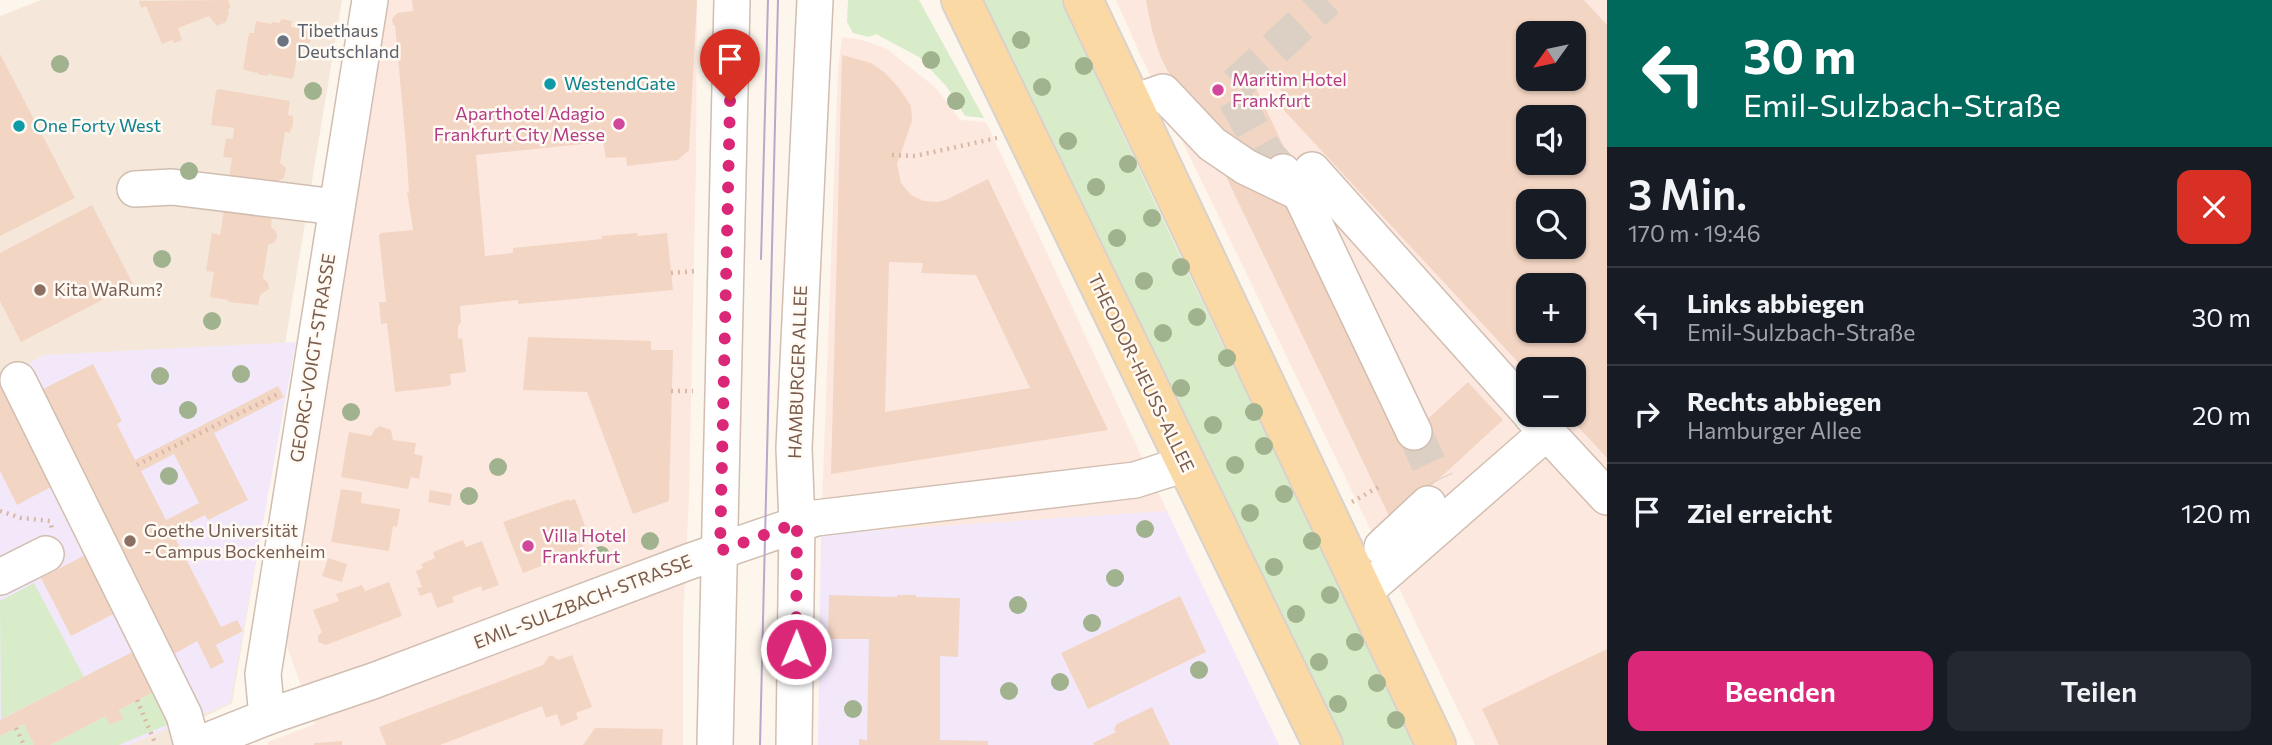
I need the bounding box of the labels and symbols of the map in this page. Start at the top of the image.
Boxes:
place label: Tibethaus Deutschland [297,19,399,62]
north arrow [1516,21,1586,91]
pin [700,29,760,101]
marker: Tibethaus Deutschland [275,33,291,49]
place label: Maritim Hotel Frankfurt [1232,68,1347,111]
place label: WestendGate [564,72,676,94]
marker: WestendGate [542,76,558,92]
marker: Maritim Hotel Frankfurt [1210,82,1226,98]
place label: Aparthotel Adagio Frankfurt City Messe [434,102,605,145]
place label: One Forty West [33,114,161,136]
marker: Aparthotel Adagio Frankfurt City Messe [611,116,627,132]
marker: One Forty West [11,118,27,134]
street label: GEORG-VOIGT-STRASSE [285,252,339,464]
street label: THEODOR-HEUSS-ALLEE [1084,270,1200,475]
place label: Kita WaRum? [54,278,163,300]
marker: Kita WaRum? [32,282,48,298]
street label: HAMBURGER ALLEE [783,285,811,459]
place label: Goethe Universität - Campus Bockenheim [144,519,325,562]
place label: Villa Hotel Frankfurt [542,524,626,567]
marker: Goethe Universität - Campus Bockenheim [122,533,138,549]
marker: Villa Hotel Frankfurt [520,538,536,554]
street label: EMIL-SULZBACH-STRASSE [470,549,695,653]
position arrow [759,612,833,686]

